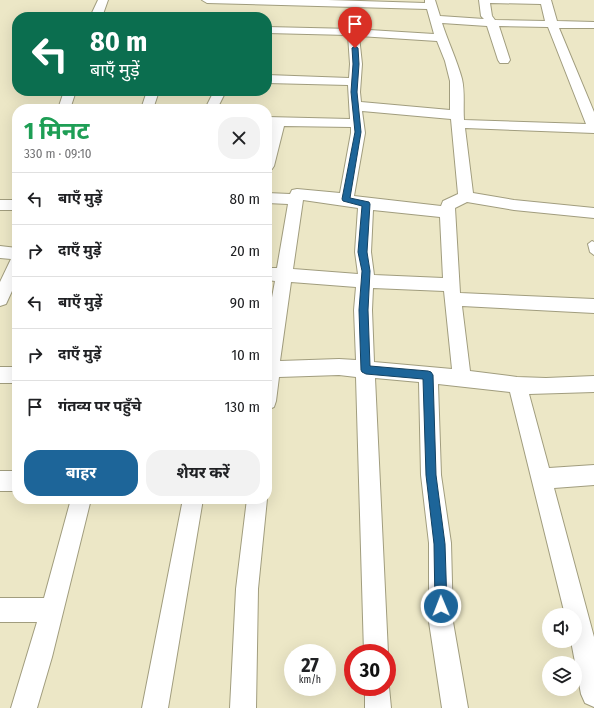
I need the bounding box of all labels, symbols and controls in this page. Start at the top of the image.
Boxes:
pin [338,7.0,372,48]
icon: arrive [344,13,366,35]
text: 80 m [90,25,147,58]
icon: left [24,28,76,80]
text: बाएँ मुड़ें [90,59,140,81]
text: 1 मिनट [24,117,90,145]
button: close [218,117,260,159]
text: 330 m · 09:10 [24,146,91,161]
icon: left [24,188,46,210]
text: बाएँ मुड़ें [58,189,102,207]
text: 80 m [230,190,260,208]
icon: right [24,240,46,262]
text: दाएँ मुड़ें [58,241,101,259]
text: 20 m [231,242,260,260]
icon: left [24,292,46,314]
text: बाएँ मुड़ें [58,293,102,311]
text: 90 m [230,294,260,312]
icon: right [24,344,46,366]
text: दाएँ मुड़ें [58,345,101,363]
text: 10 m [231,346,260,364]
icon: arrive [24,396,46,418]
text: गंतव्य पर पहुँचे [58,397,141,415]
text: 130 m [225,398,260,416]
button: बाहर [24,450,138,496]
button: शेयर करें [146,450,260,496]
position arrow [420,585,462,627]
map controls [542,608,582,696]
button: sound [542,608,582,648]
speed limit sign: 30 [344,644,396,696]
text: 27 [301,653,319,677]
button: layers [542,656,582,696]
text: km/h [299,674,321,686]

